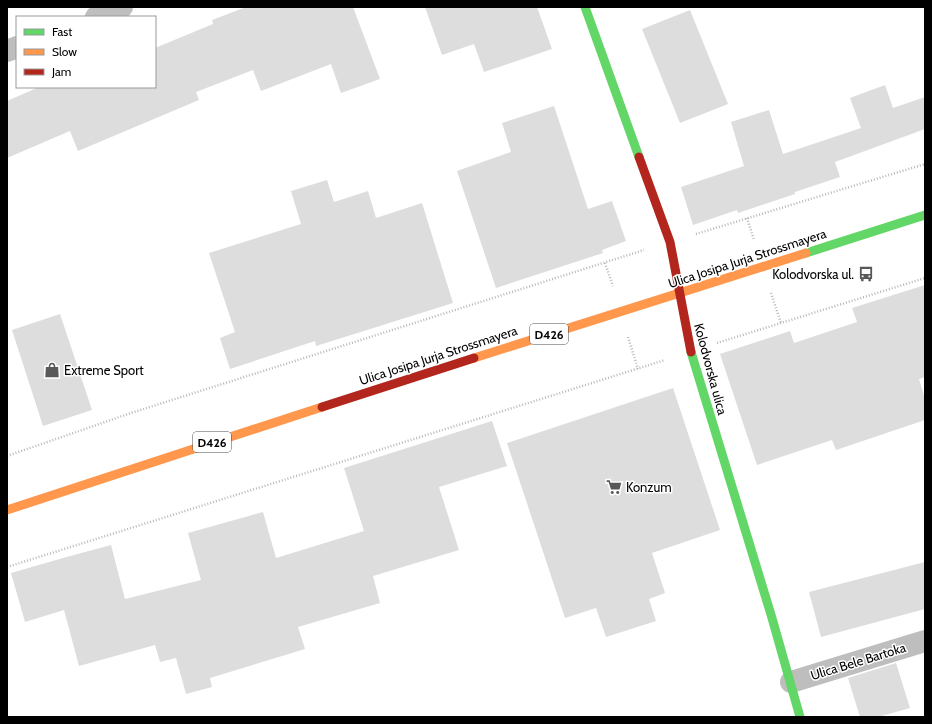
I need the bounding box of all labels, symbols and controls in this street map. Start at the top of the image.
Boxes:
legend [16,16,156,88]
text: Fast [52,24,72,39]
text: Slow [52,44,77,59]
text: Jam [51,64,71,79]
street label: Ulica Josipa Jurja Strossmayera [666,225,829,292]
bus stop icon: Kolodvorska ul. [857,265,875,283]
place label: Kolodvorska ul. [772,266,854,282]
street label: Ulica Josipa Jurja Strossmayera [357,322,520,389]
street label: Kolodvorska ulica [691,322,731,417]
road number: D426 [530,324,568,344]
shop icon: Extreme Sport [43,361,61,379]
place label: Extreme Sport [64,362,144,378]
road number: D426 [193,432,231,452]
supermarket icon: Konzum [605,478,623,496]
place label: Konzum [626,479,672,495]
street label: Ulica Bele Bartoka [808,639,908,683]

